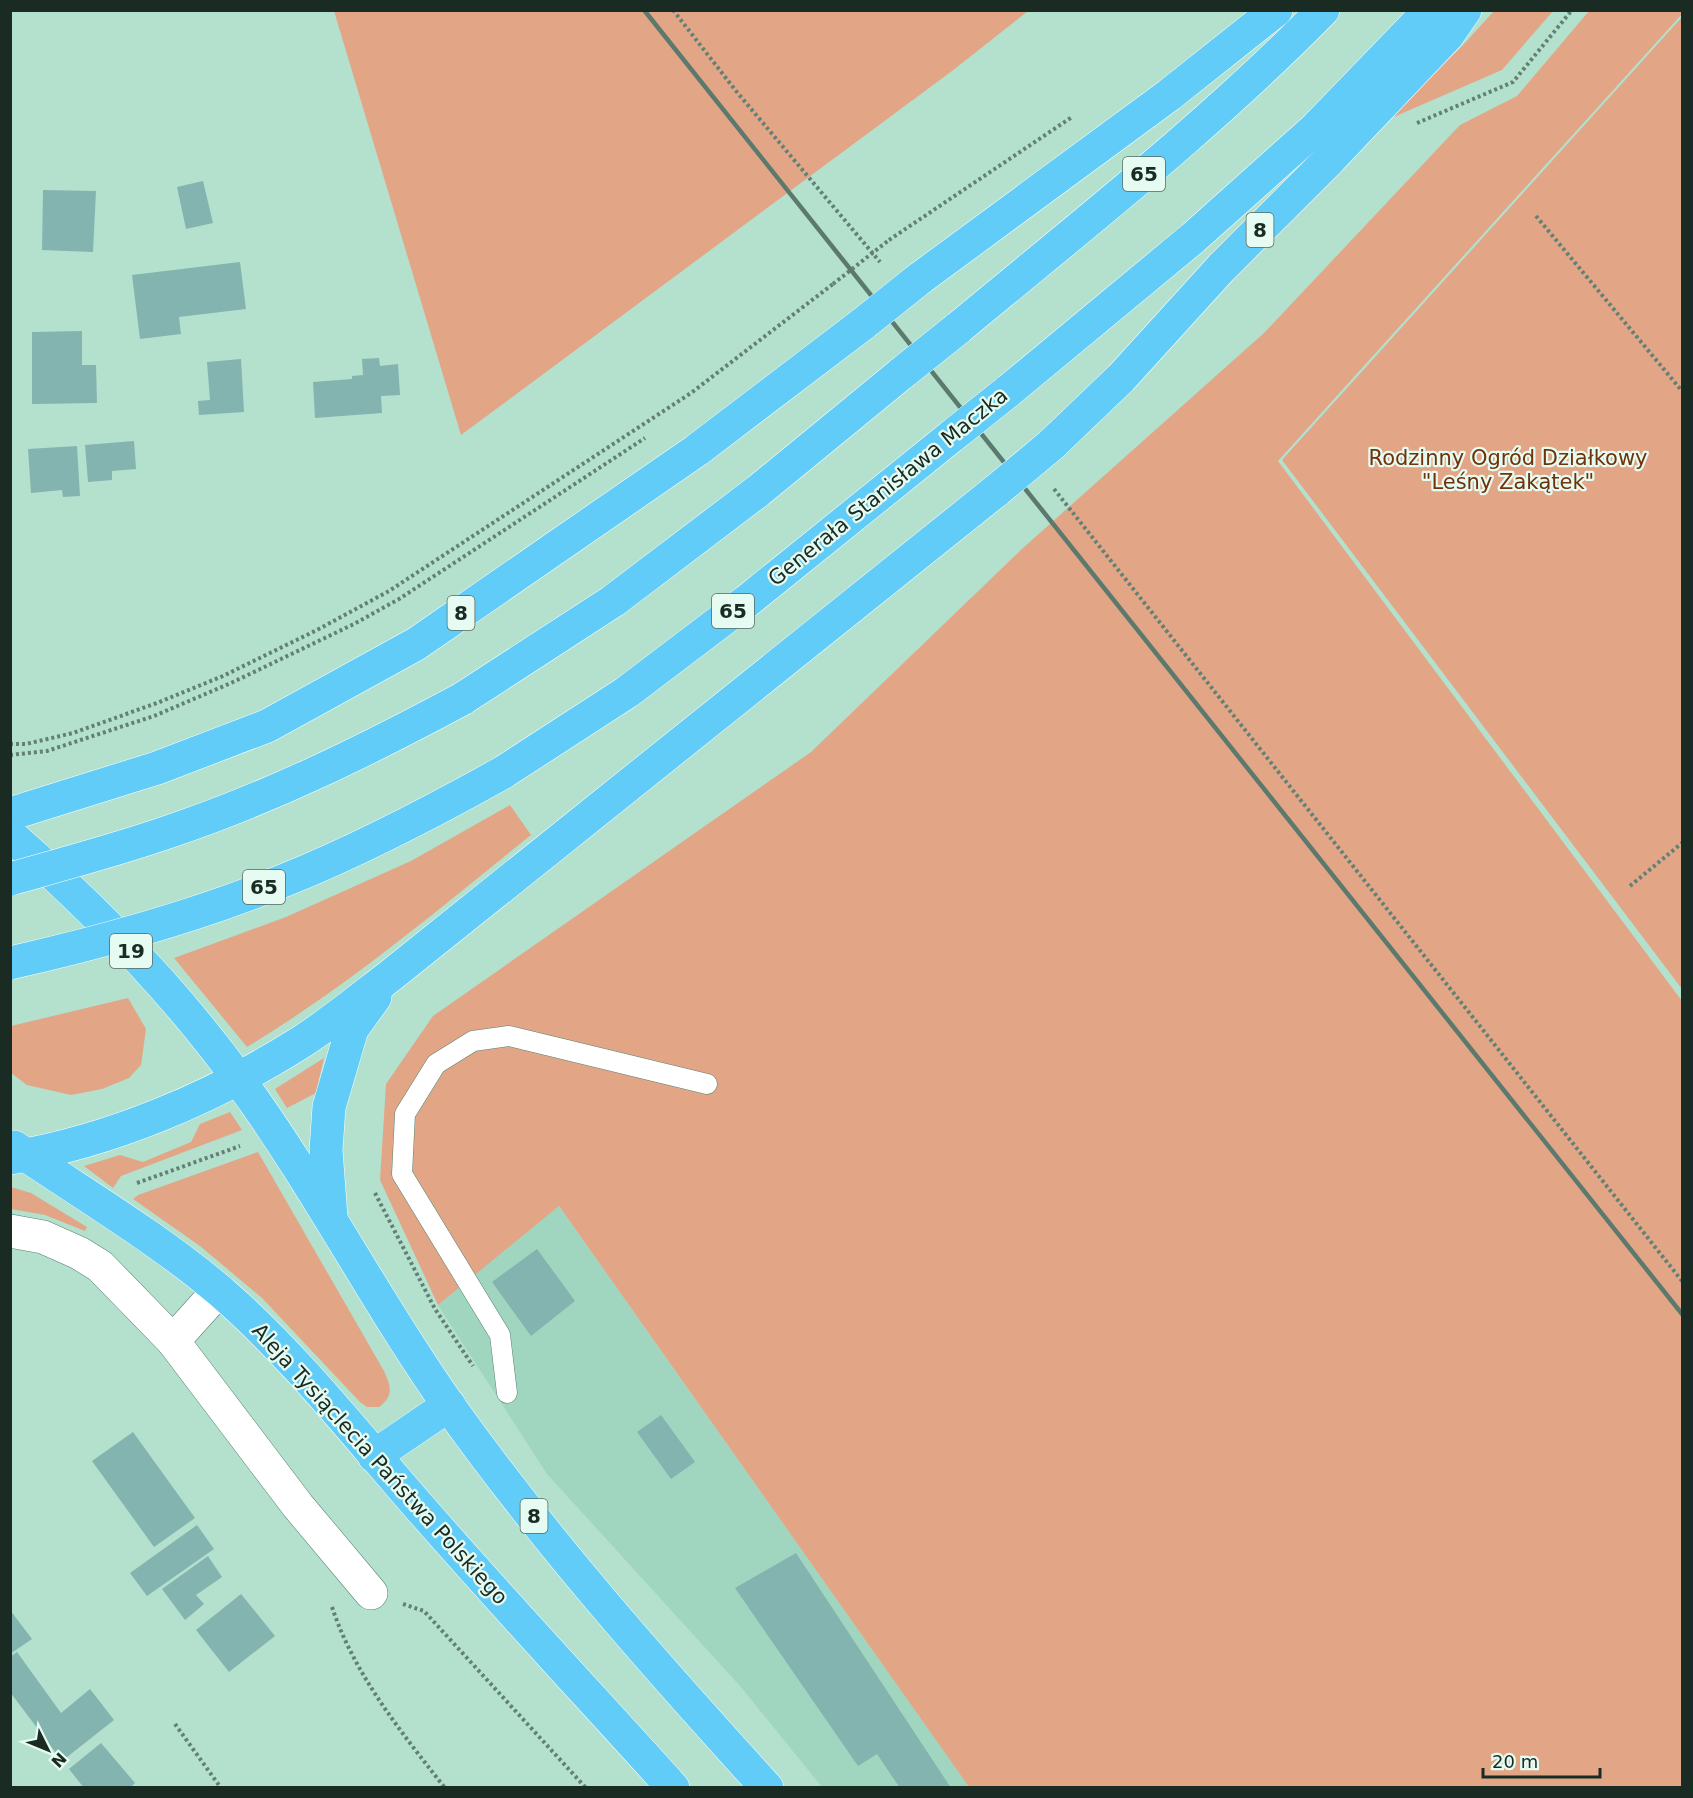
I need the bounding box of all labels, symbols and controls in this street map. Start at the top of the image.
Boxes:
road number: 65 [1123,157,1165,191]
road number: 8 [1246,213,1274,247]
street label: Generała Stanisława Maczka [764,383,1012,591]
park label: Rodzinny Ogród Działkowy "Leśny Zakątek" [1368,446,1648,494]
road number: 65 [712,594,754,628]
road number: 8 [448,596,474,630]
road number: 65 [243,870,285,904]
road number: 19 [110,934,152,968]
street label: Aleja Tysiąclecia Państwa Polskiego [247,1319,513,1609]
road number: 8 [520,1499,548,1533]
north arrow [18,1720,78,1780]
scale bar [1483,1741,1600,1779]
text: N [47,1749,70,1771]
text: 20 m [1492,1751,1538,1772]

